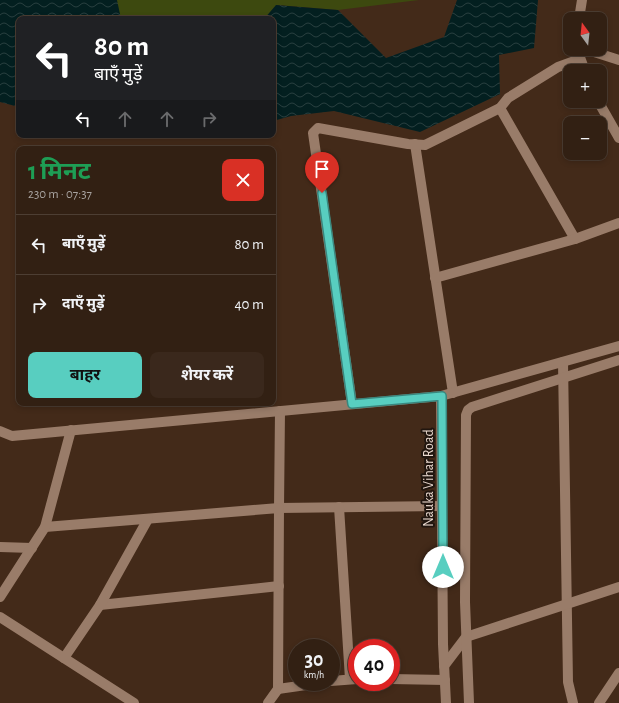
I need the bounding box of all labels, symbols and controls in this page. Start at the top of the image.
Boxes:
north arrow [563,12,607,56]
map controls [563,12,607,160]
icon: left [28,32,80,84]
text: 80 m [94,33,149,61]
button: + [563,64,607,108]
text: बाएँ मुड़ें [94,66,142,84]
icon: left [72,108,94,130]
icon: ahead [114,108,136,130]
icon: ahead [156,108,178,130]
icon: right [198,108,220,130]
button: − [563,116,607,160]
pin [305,152,339,193]
icon: arrive [311,158,333,180]
button: close [222,159,264,201]
text: 1 मिनट [28,160,91,184]
text: 230 m · 07:37 [28,188,92,201]
icon: left [28,234,50,256]
text: बाएँ मुड़ें [62,236,105,251]
text: 80 m [234,237,264,252]
icon: right [28,294,50,316]
text: दाएँ मुड़ें [62,296,105,311]
text: 40 m [234,297,264,312]
button: बाहर [28,352,142,398]
button: शेयर करें [150,352,264,398]
street label: Nauka Vihar Road [422,429,436,527]
position arrow [422,546,464,588]
speed limit sign: 40 [348,639,400,691]
text: 30 [304,650,324,670]
text: km/h [304,670,324,680]

